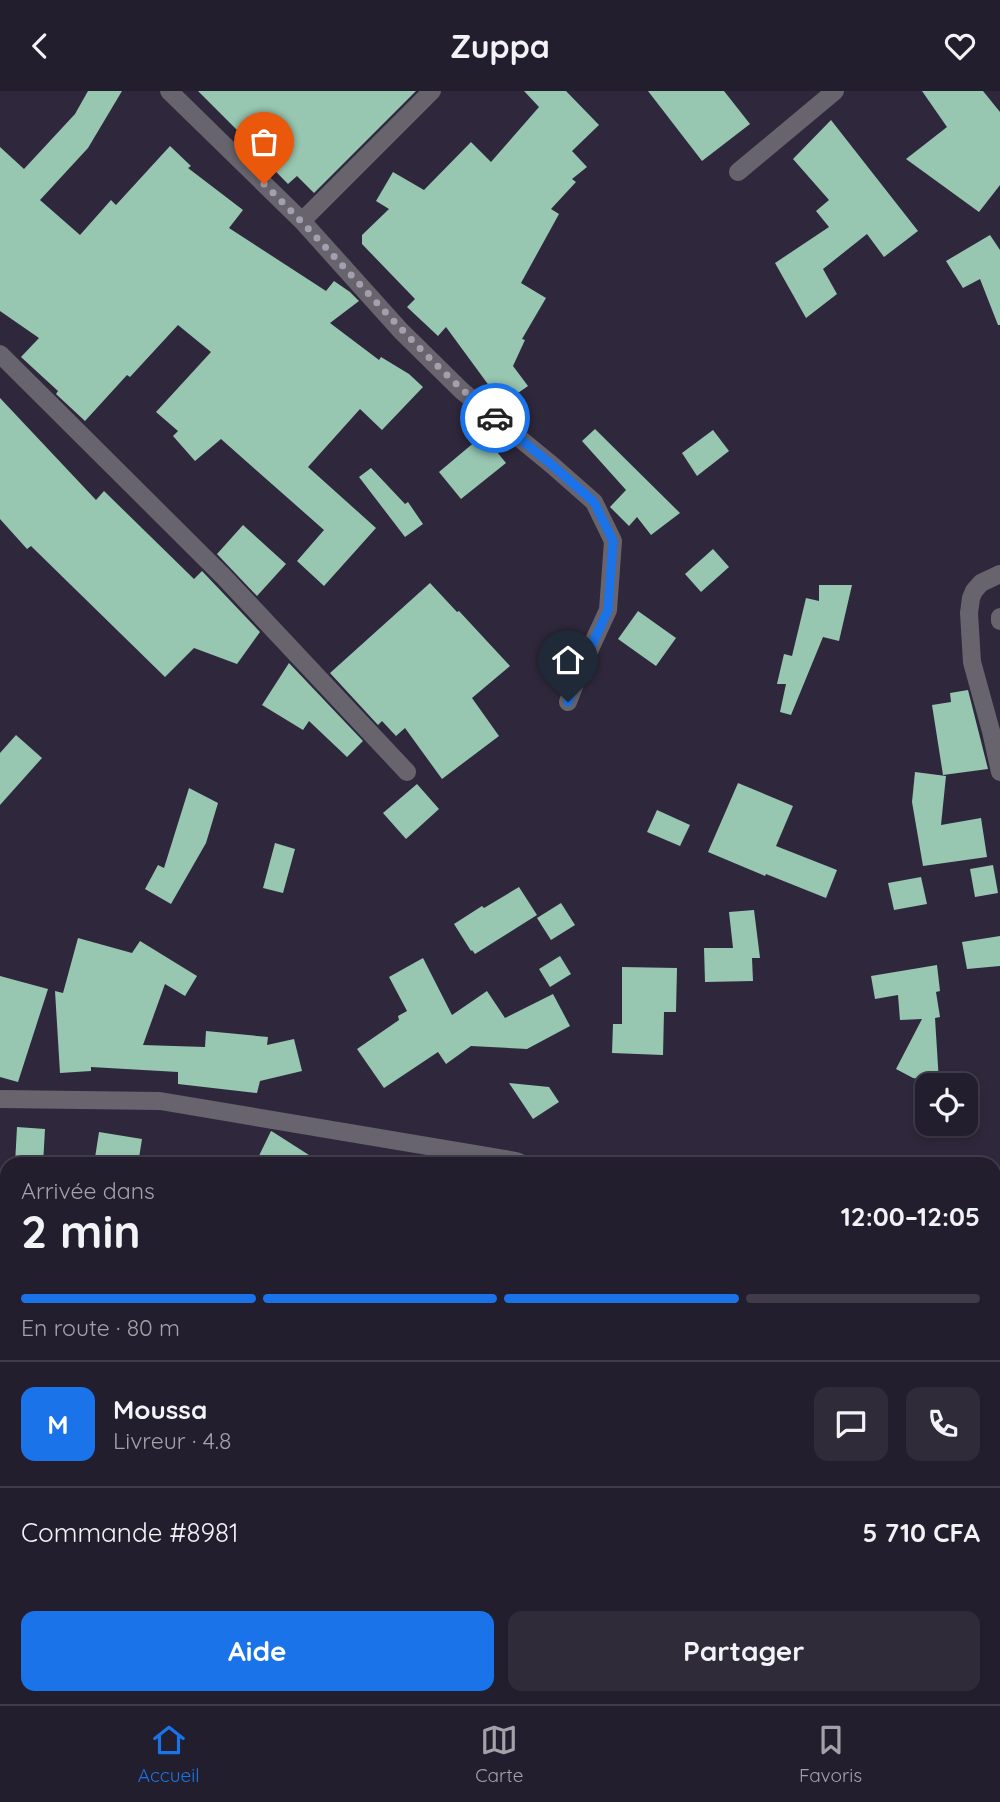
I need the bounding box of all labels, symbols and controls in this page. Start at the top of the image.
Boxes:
text: Zuppa [450,26,550,66]
icon: back [21,27,59,65]
icon: heart [941,27,979,65]
pin [234,112,294,184]
icon: bag [245,123,283,161]
courier [460,383,530,453]
icon: car [476,399,514,437]
pin [538,630,598,702]
icon: home [549,641,587,679]
map controls [915,1073,978,1136]
button: locate [915,1073,978,1136]
text: Arrivée dans [21,1176,155,1205]
text: 12:00–12:05 [841,1200,980,1233]
text: 2 min [21,1202,141,1260]
text: En route · 80 m [21,1313,180,1342]
button: chat [814,1387,888,1461]
button: phone [906,1387,980,1461]
text: Moussa [113,1393,207,1426]
text: M [47,1408,69,1441]
text: Livreur · 4.8 [113,1426,231,1455]
text: Commande #8981 [21,1516,239,1549]
text: 5 710 CFA [862,1516,980,1549]
button: Aide [21,1611,494,1691]
button: Partager [508,1611,980,1691]
tab: Accueil [138,1721,200,1787]
tab: Carte [475,1721,523,1787]
tab: Favoris [799,1721,862,1787]

